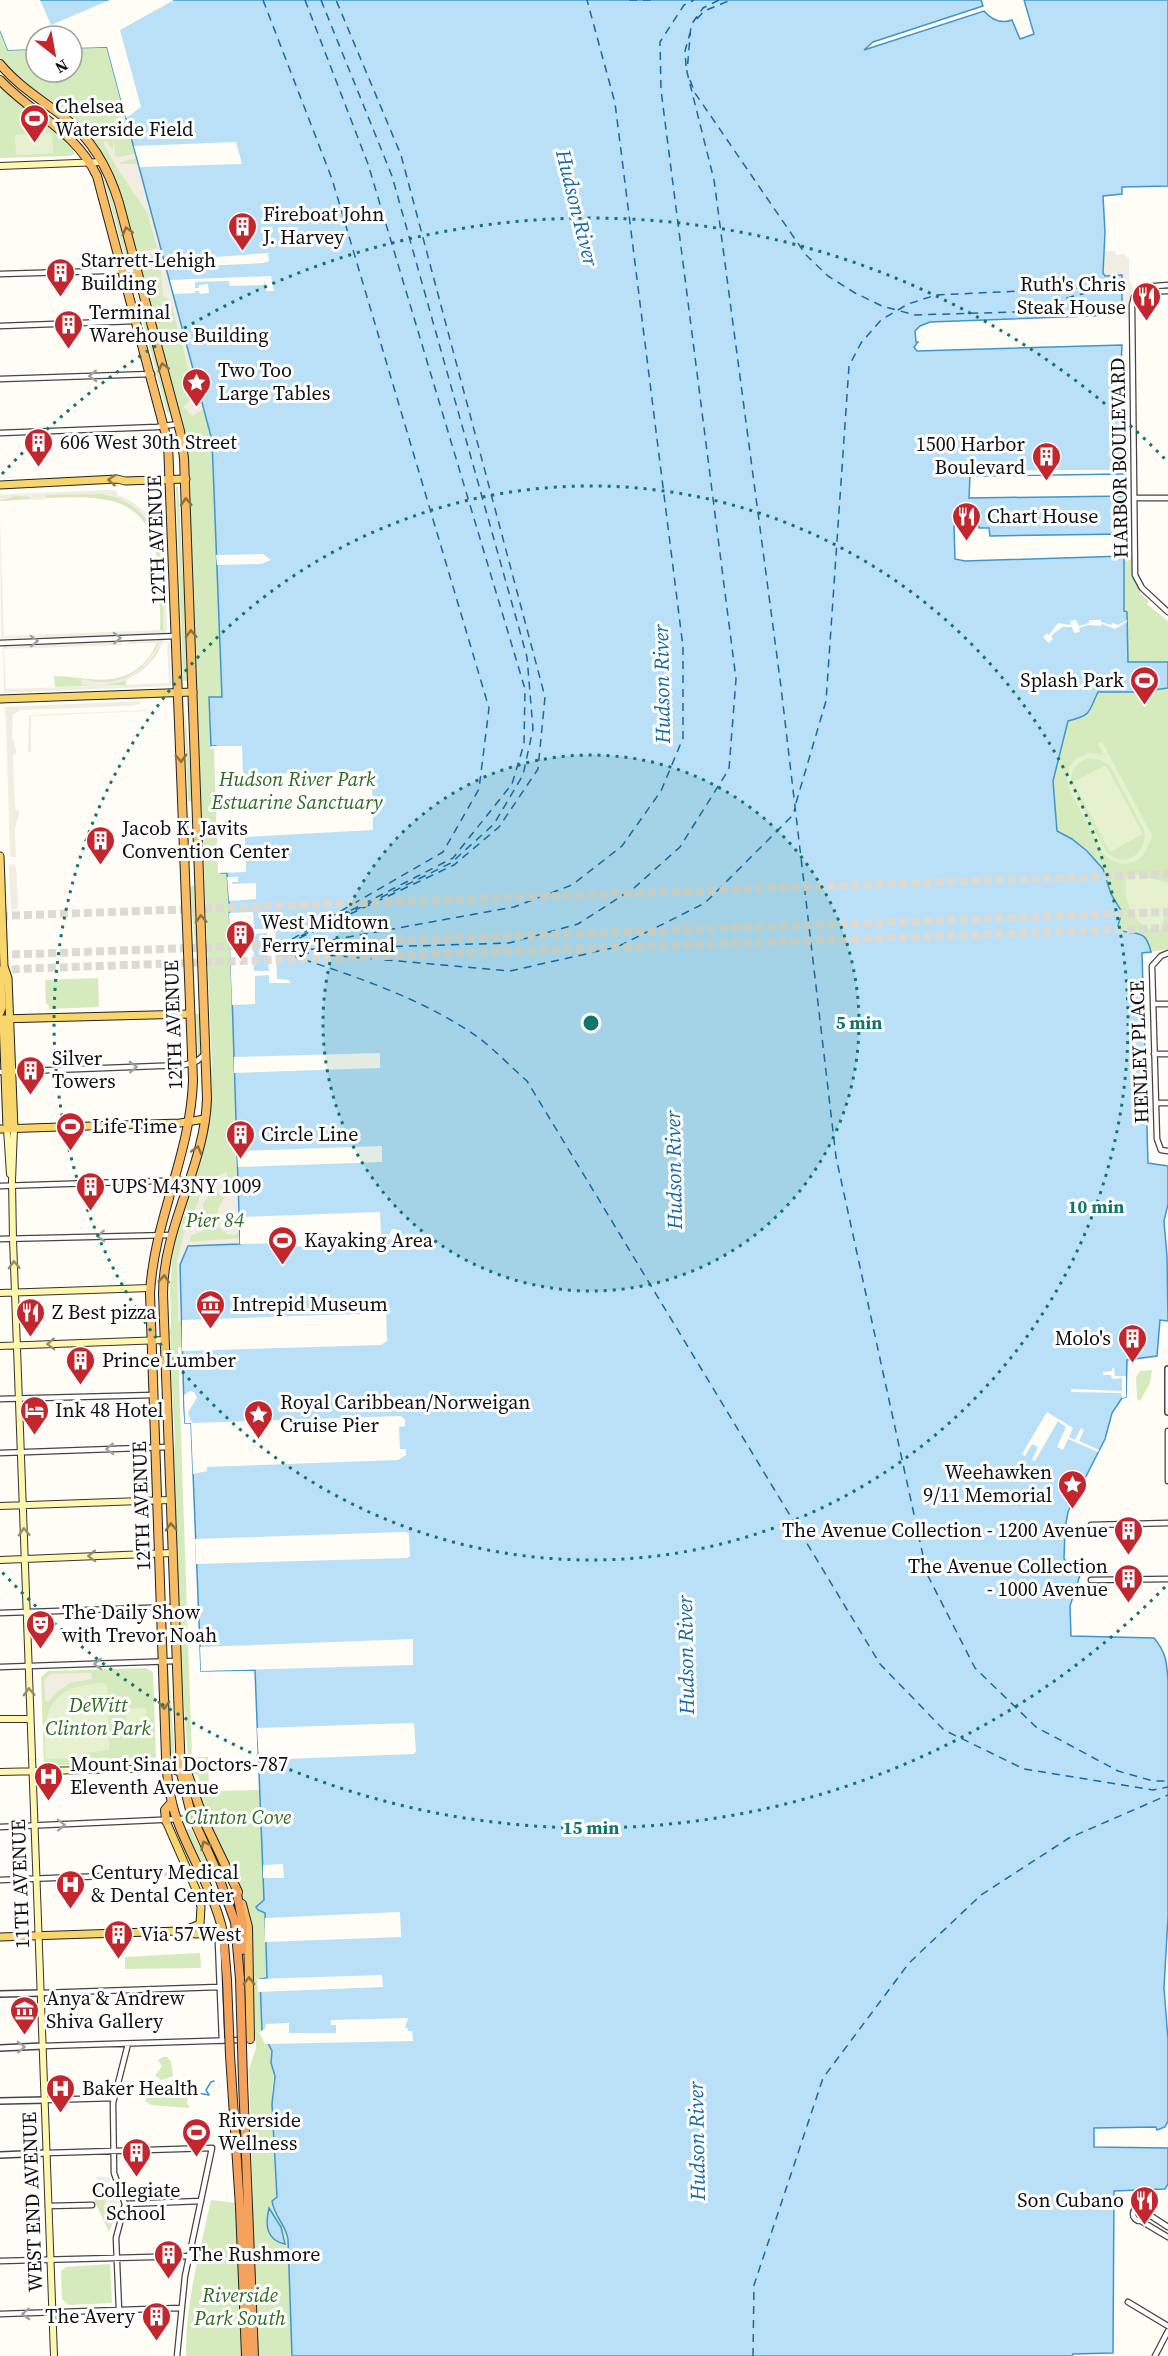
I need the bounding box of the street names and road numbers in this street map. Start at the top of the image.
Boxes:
street label: HARBOR BOULEVARD [1103,358,1135,558]
street label: 12TH AVENUE [140,475,172,605]
street label: 12TH AVENUE [157,960,189,1090]
street label: HENLEY PLACE [1123,980,1155,1124]
street label: 12TH AVENUE [125,1441,157,1571]
street label: 11TH AVENUE [4,1819,36,1949]
street label: WEST END AVENUE [15,2111,49,2293]

